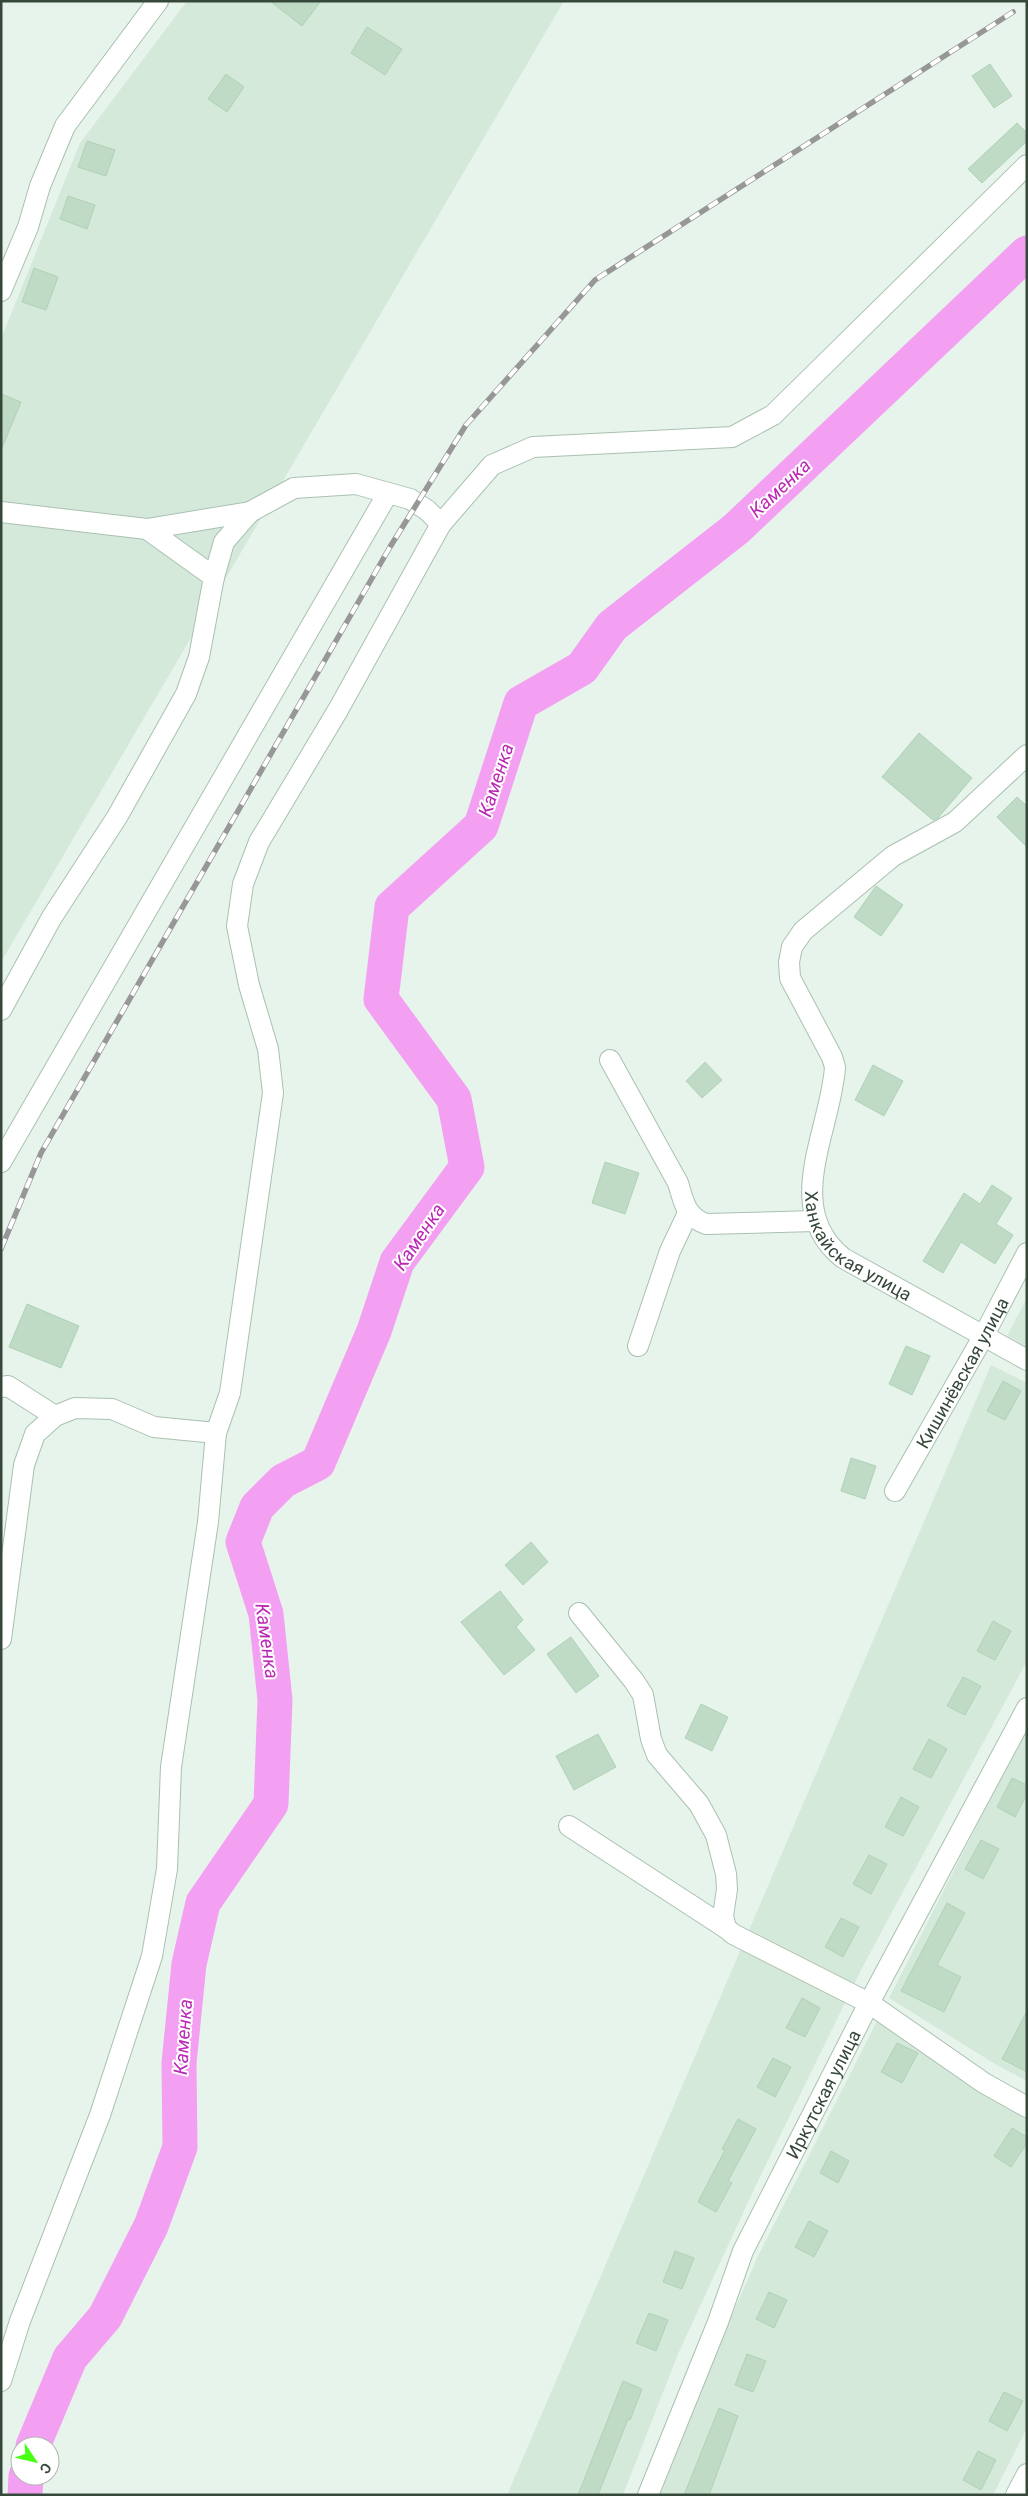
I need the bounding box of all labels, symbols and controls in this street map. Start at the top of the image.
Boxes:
water label: Каменка [744,454,816,522]
water label: Каменка [473,740,519,820]
street label: Ханкайская улица [802,1190,916,1305]
water label: Каменка [388,1199,450,1275]
street label: Кишинёвская улица [911,1294,1012,1452]
water label: Каменка [250,1602,284,1680]
water label: Каменка [169,1998,197,2076]
street label: Иркутская улица [781,2026,864,2162]
north arrow [10,2436,60,2486]
text: С [36,2460,55,2477]

